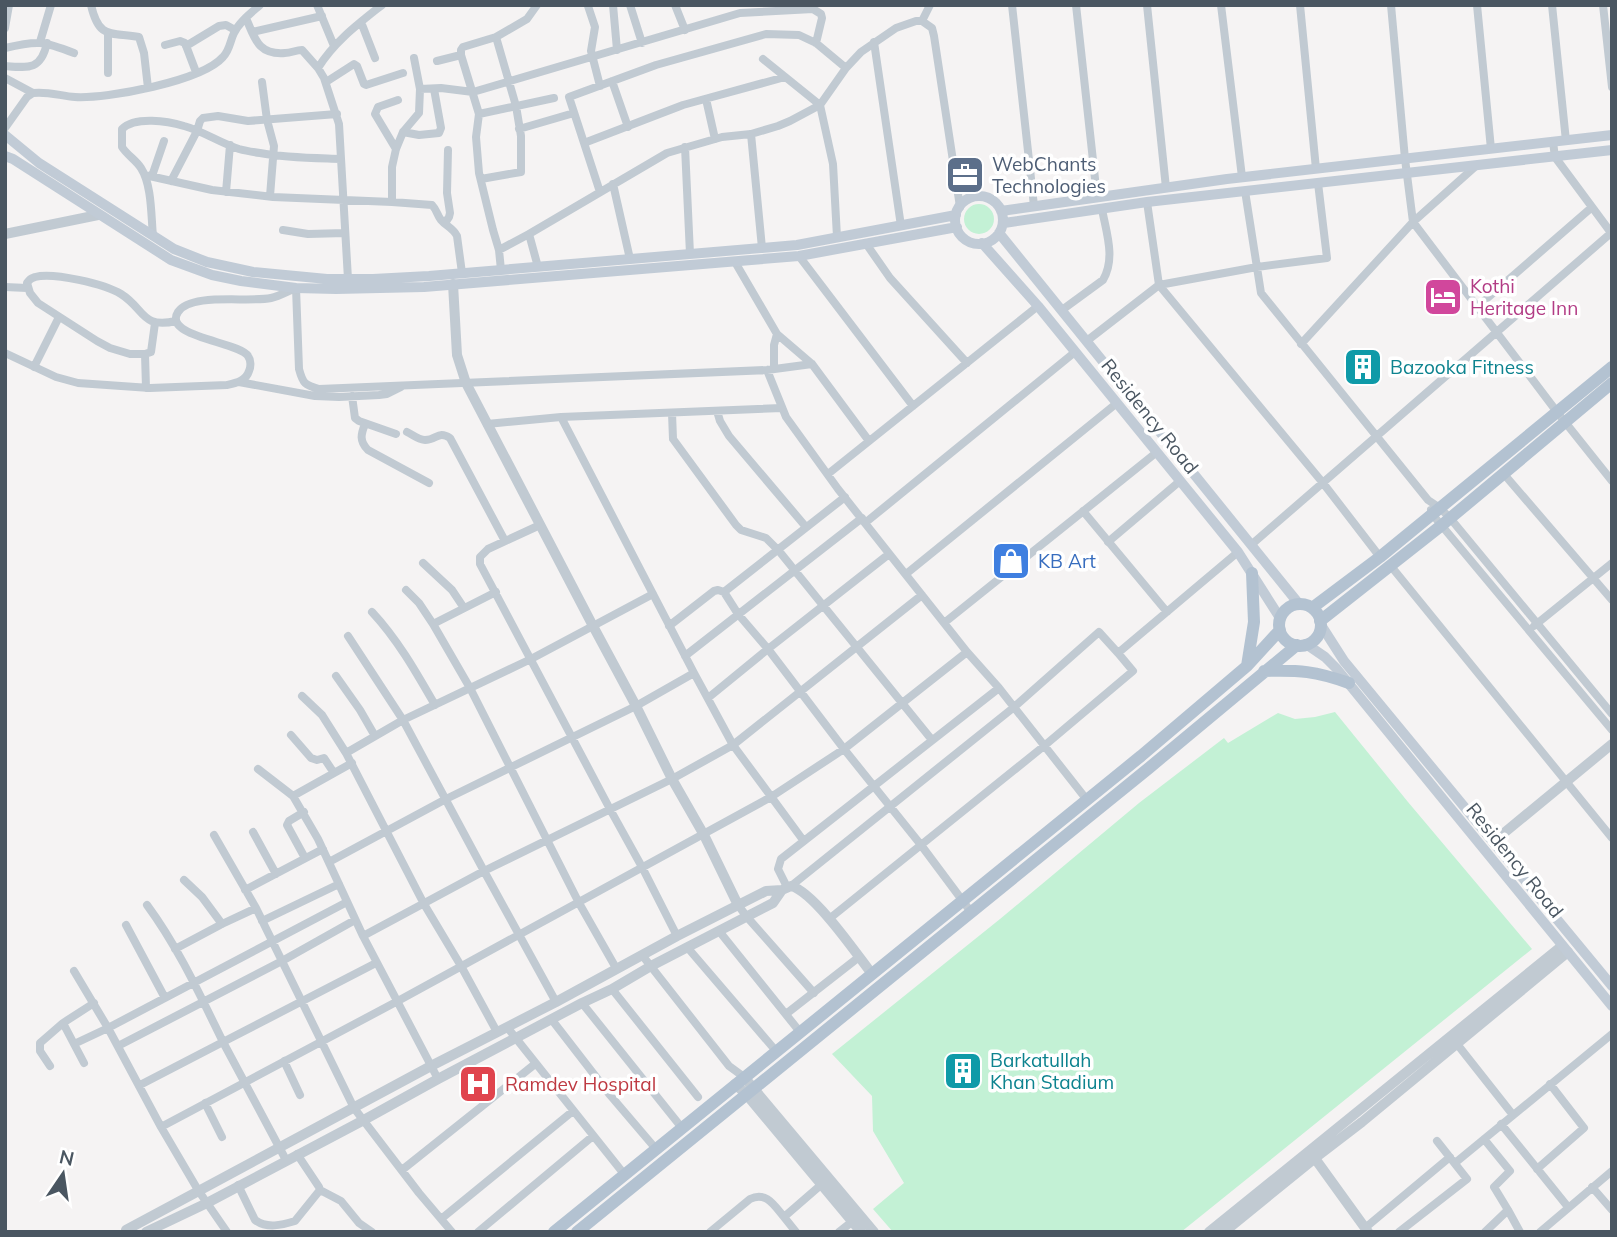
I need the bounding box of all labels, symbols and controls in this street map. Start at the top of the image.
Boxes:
place label: WebChants Technologies [992,152,1106,198]
office icon: WebChants Technologies [944,154,986,196]
place label: Kothi Heritage Inn [1470,274,1578,320]
hotel icon: Kothi Heritage Inn [1422,276,1464,318]
building icon: Bazooka Fitness [1342,346,1384,388]
street label: Residency Road [1096,354,1204,478]
place label: Bazooka Fitness [1390,355,1534,379]
shop icon: KB Art [990,540,1032,582]
place label: KB Art [1038,549,1096,573]
street label: Residency Road [1461,798,1569,922]
place label: Barkatullah Khan Stadium [990,1048,1114,1094]
building icon: Barkatullah Khan Stadium [942,1050,984,1092]
hospital icon: Ramdev Hospital [457,1063,499,1105]
place label: Ramdev Hospital [505,1072,656,1096]
north arrow [28,1139,98,1209]
text: N [57,1144,77,1171]

